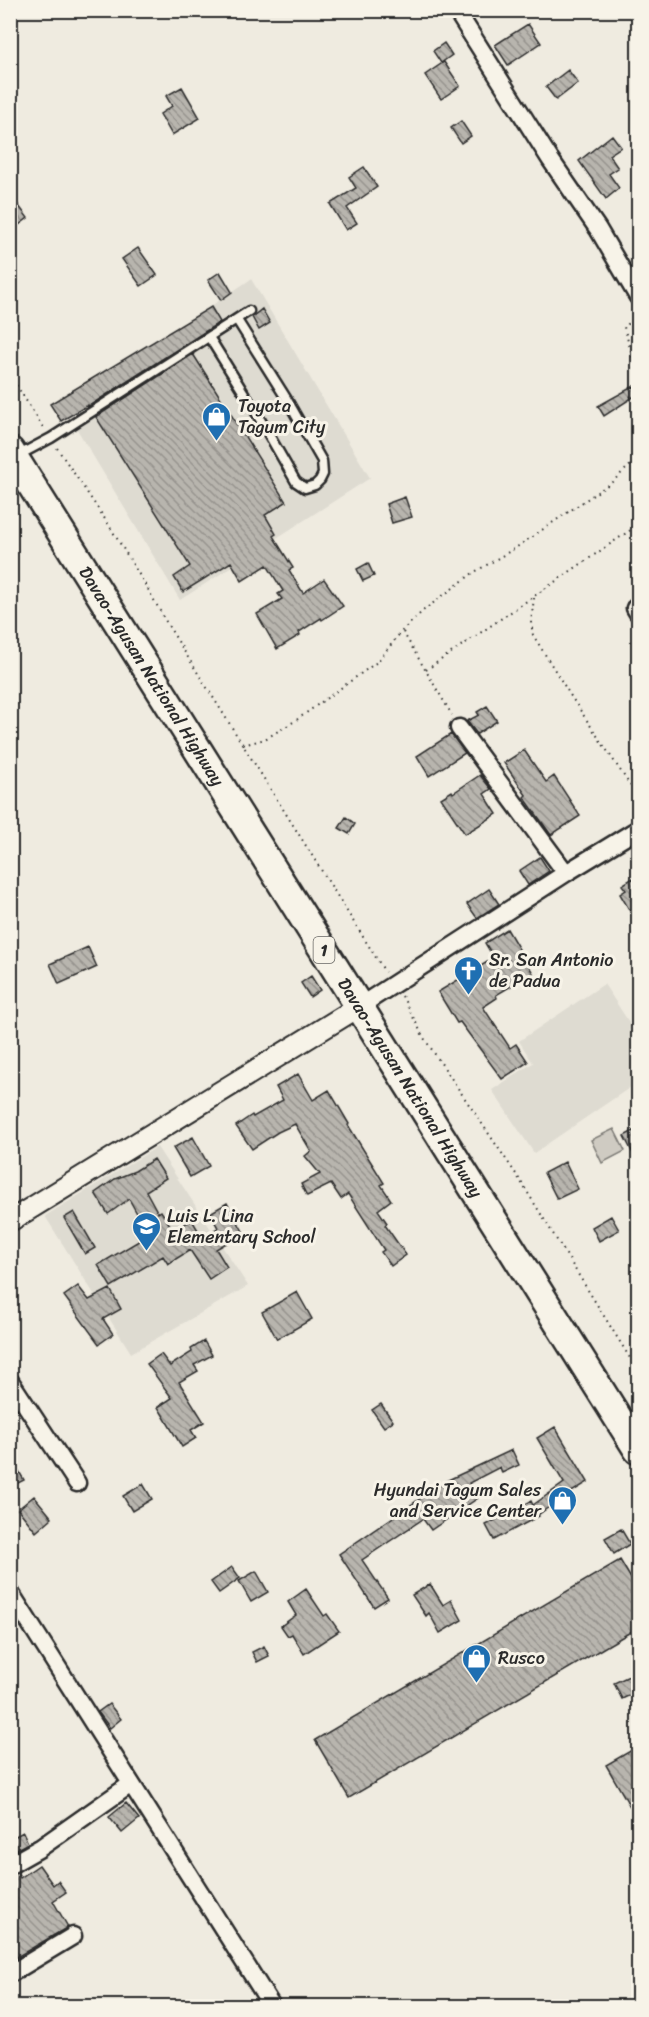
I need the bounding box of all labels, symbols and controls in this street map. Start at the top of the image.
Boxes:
place label: Toyota Tagum City [238,390,326,443]
shop icon: Toyota Tagum City [201,400,233,442]
street label: Davao-Agusan National Highway [70,560,233,793]
road number: 1 [314,937,334,963]
place label: Sr. San Antonio de Padua [489,944,614,997]
church icon: Sr. San Antonio de Padua [452,954,484,996]
street label: Davao-Agusan National Highway [329,971,492,1205]
place label: Luis L. Lina Elementary School [167,1200,316,1253]
school or university icon: Luis L. Lina Elementary School [130,1210,162,1252]
place label: Hyundai Tagum Sales and Service Center [374,1474,543,1527]
shop icon: Hyundai Tagum Sales and Service Center [546,1484,578,1526]
shop icon: Rusco [461,1642,493,1684]
place label: Rusco [498,1642,545,1674]

